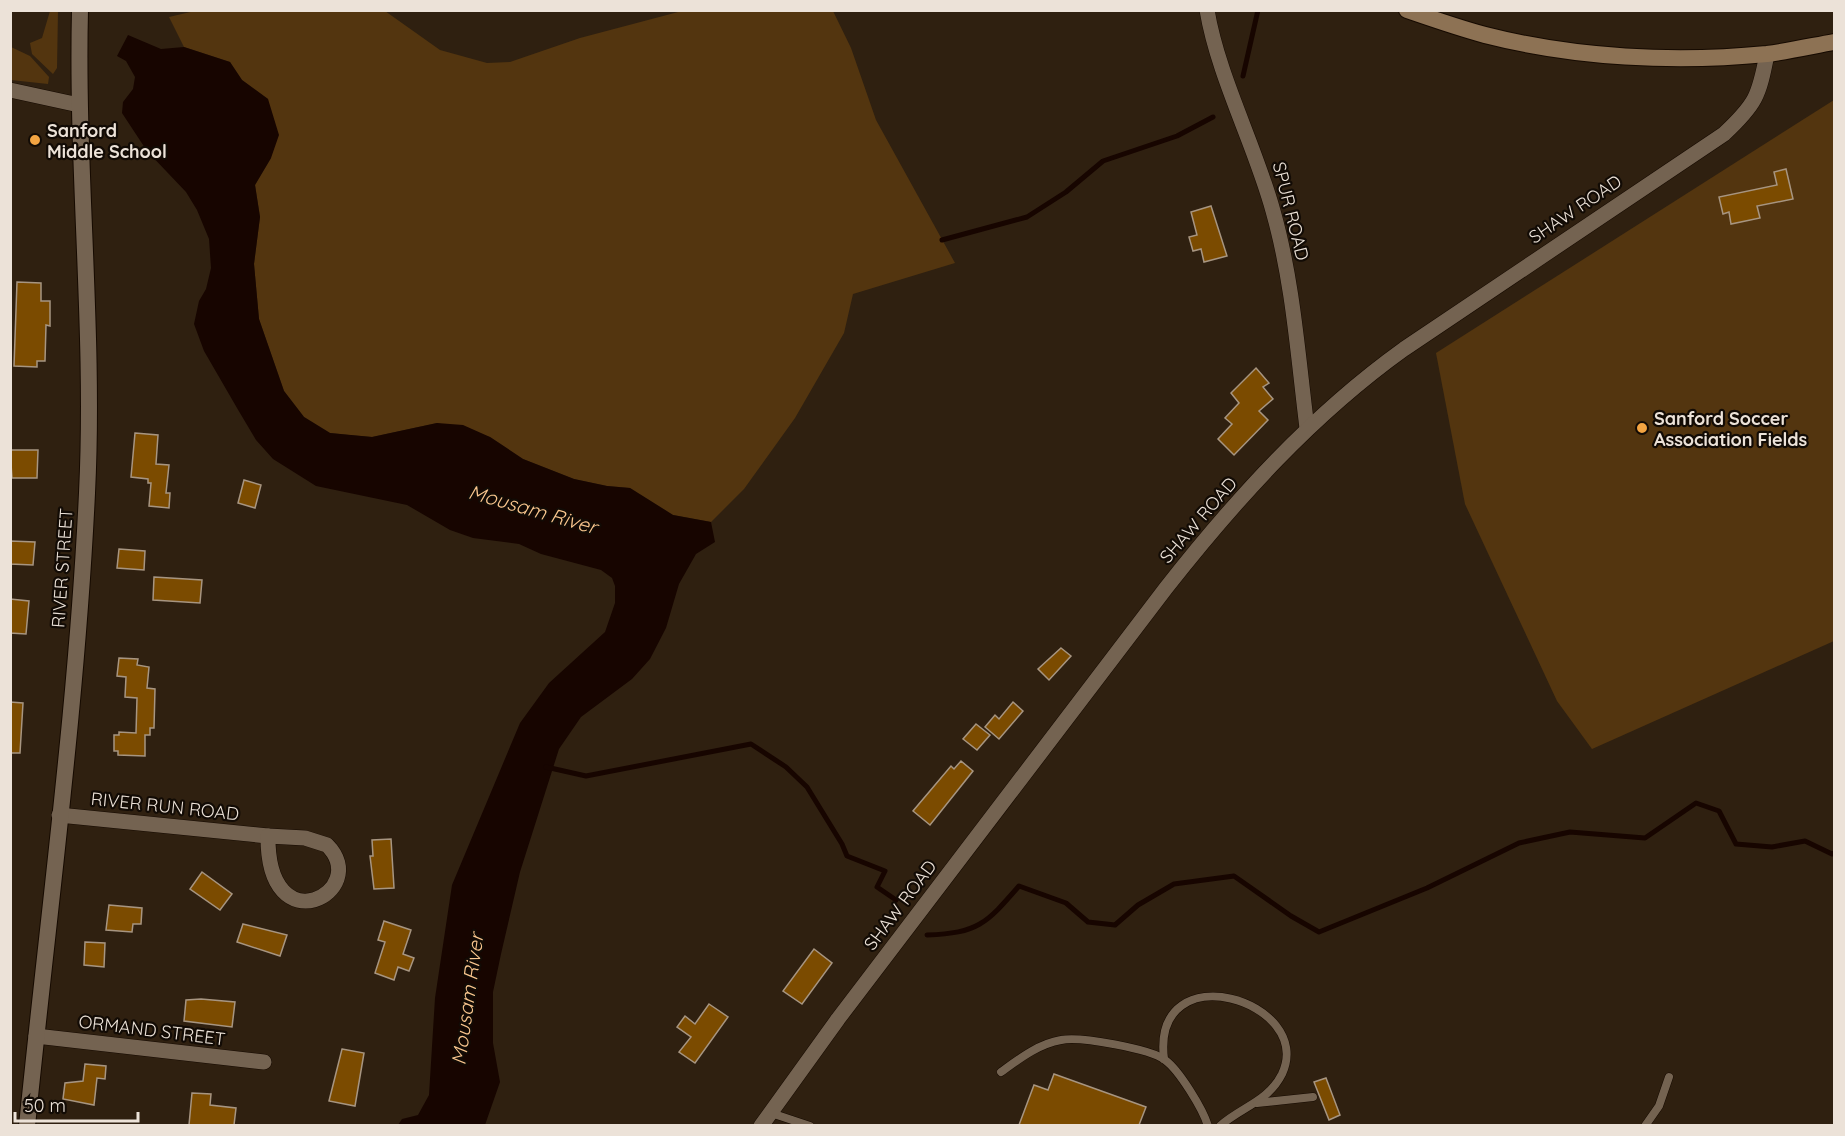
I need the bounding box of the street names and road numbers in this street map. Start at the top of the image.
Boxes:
street label: SPUR ROAD [1268,159,1314,263]
street label: SHAW ROAD [1524,170,1626,248]
street label: SHAW ROAD [1154,472,1242,568]
street label: RIVER STREET [46,507,78,629]
street label: RIVER RUN ROAD [90,787,240,825]
street label: SHAW ROAD [859,855,941,955]
street label: ORMAND STREET [77,1010,227,1050]

